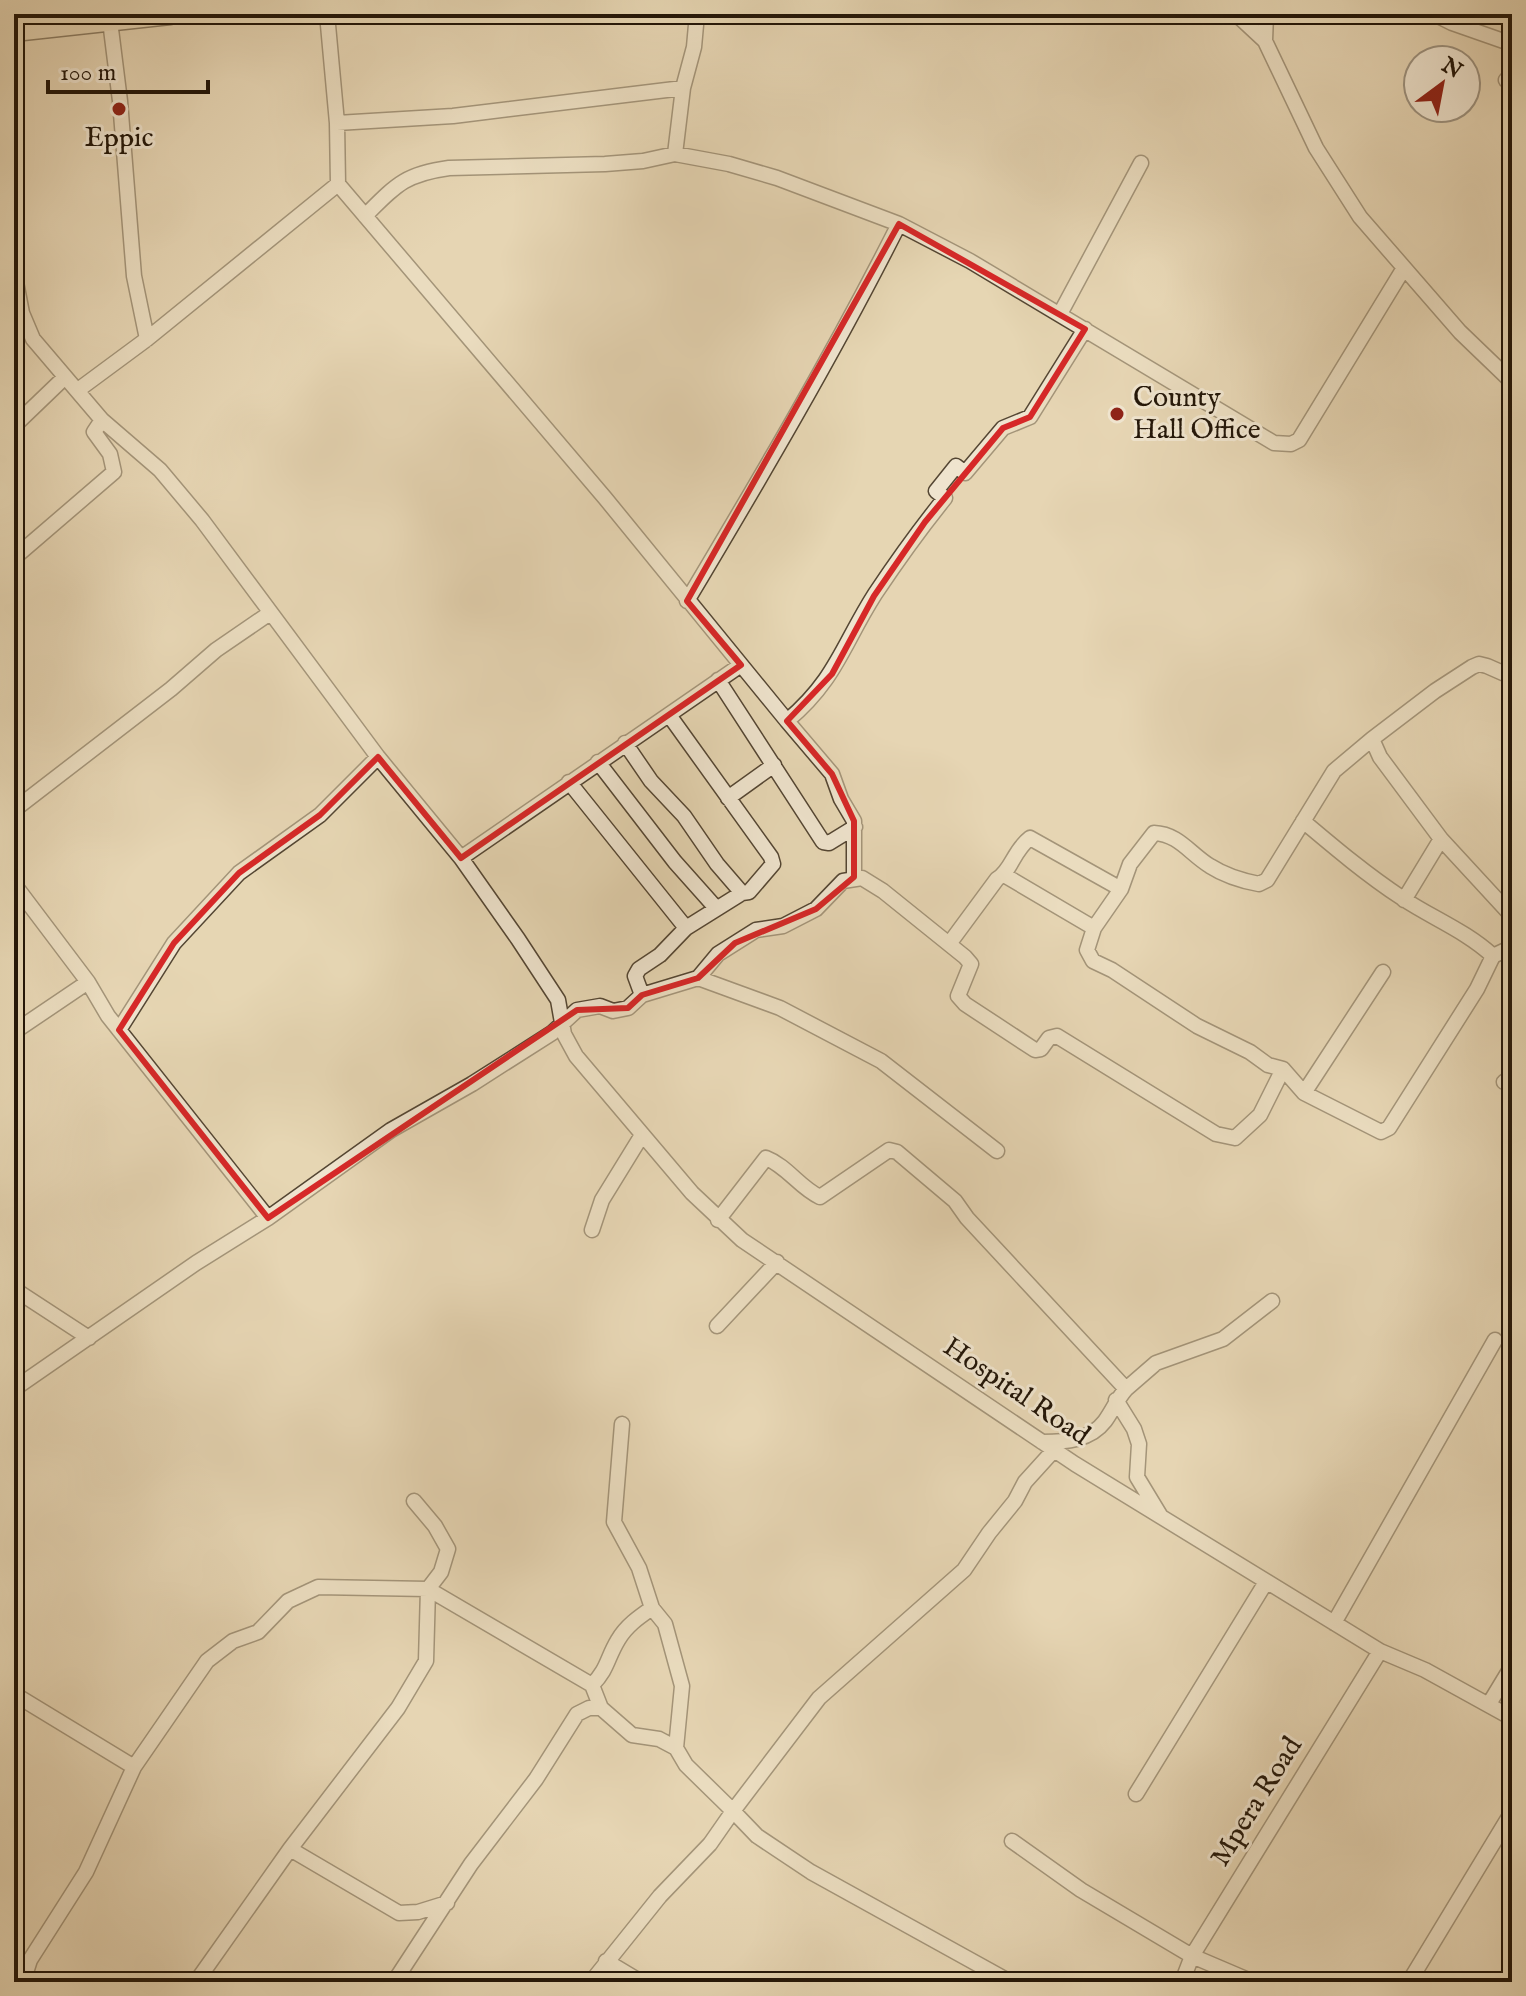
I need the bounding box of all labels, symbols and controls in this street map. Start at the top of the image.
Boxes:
scale bar [48,44,208,94]
north arrow [1402,44,1482,124]
text: N [1435,51,1467,86]
text: 100 m [60,58,116,89]
marker: Eppic [110,100,128,118]
place label: Eppic [84,121,154,156]
place label: County Hall Office [1133,381,1261,448]
marker: County Hall Office [1108,405,1126,423]
street label: Hospital Road [936,1330,1096,1454]
street label: Mpera Road [1203,1731,1311,1873]

